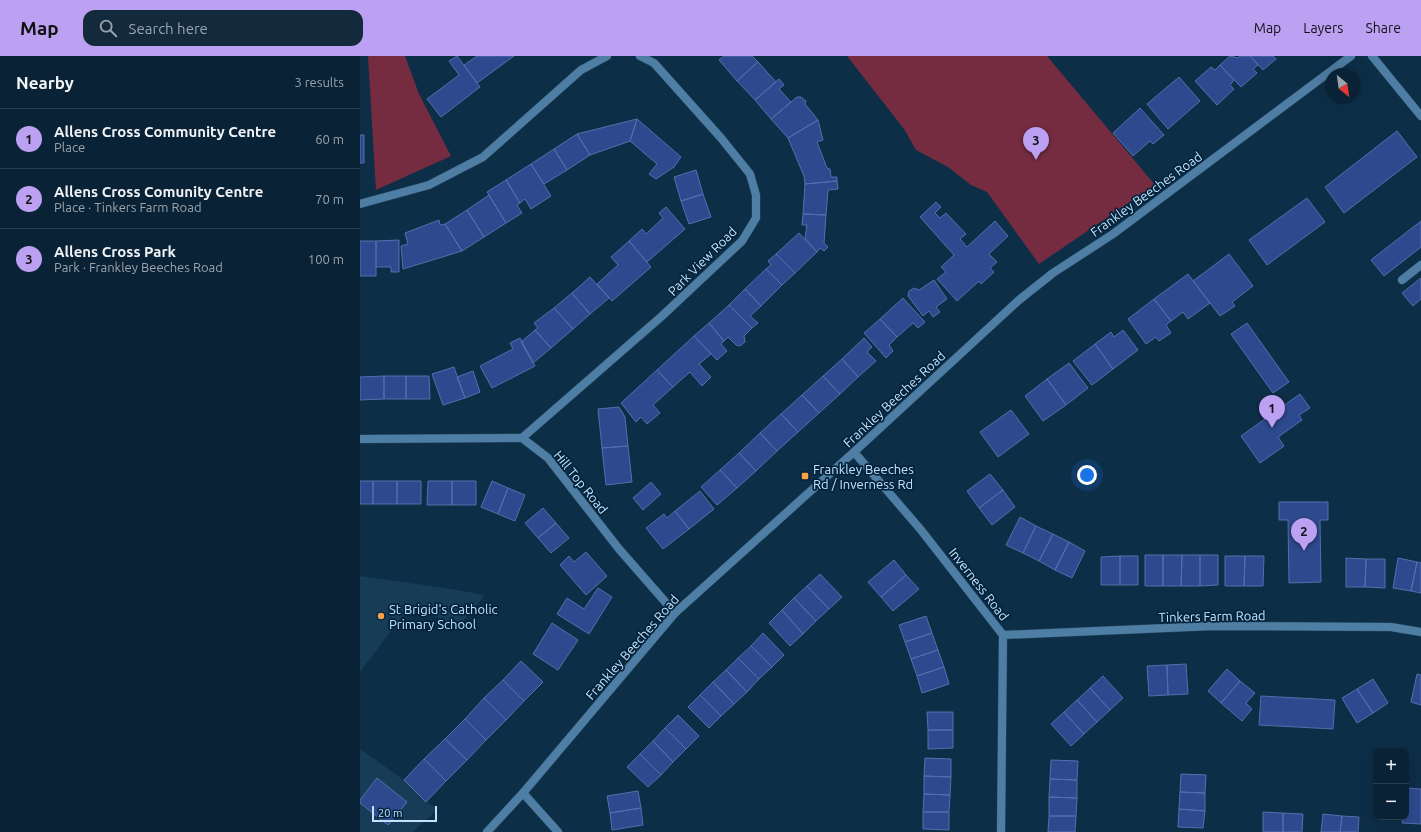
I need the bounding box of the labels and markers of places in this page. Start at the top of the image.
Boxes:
pin: 3 [1023,127,1049,160]
pin: 1 [1259,395,1285,428]
place label: Frankley Beeches Rd / Inverness Rd [813,462,914,491]
marker: Frankley Beeches Rd / Inverness Rd [800,471,810,481]
pin: 2 [1291,518,1317,551]
place label: St Brigid's Catholic Primary School [389,602,498,631]
marker: St Brigid's Catholic Primary School [376,611,386,621]

